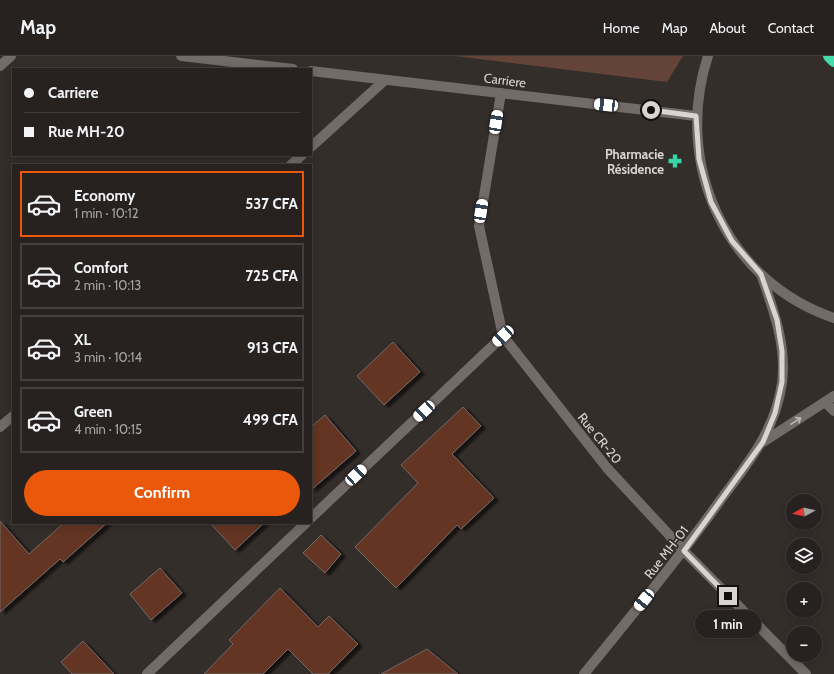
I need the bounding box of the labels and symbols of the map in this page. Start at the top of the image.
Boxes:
street label: Carriere [483,69,527,91]
car [593,98,619,112]
route start [642,101,660,119]
car [488,109,504,135]
place label: Pharmacie Résidence [605,146,664,177]
pharmacy icon: Pharmacie Résidence [667,153,683,169]
car [473,198,489,224]
car [490,323,516,349]
car [411,398,437,424]
street label: Rue CR-20 [575,409,625,467]
one-way arrow [790,417,801,425]
car [343,462,369,488]
north arrow [786,494,822,530]
street label: Rue MH-01 [640,522,692,582]
car [632,587,656,613]
route end [719,587,737,605]
callout: 1 min [695,610,761,638]

